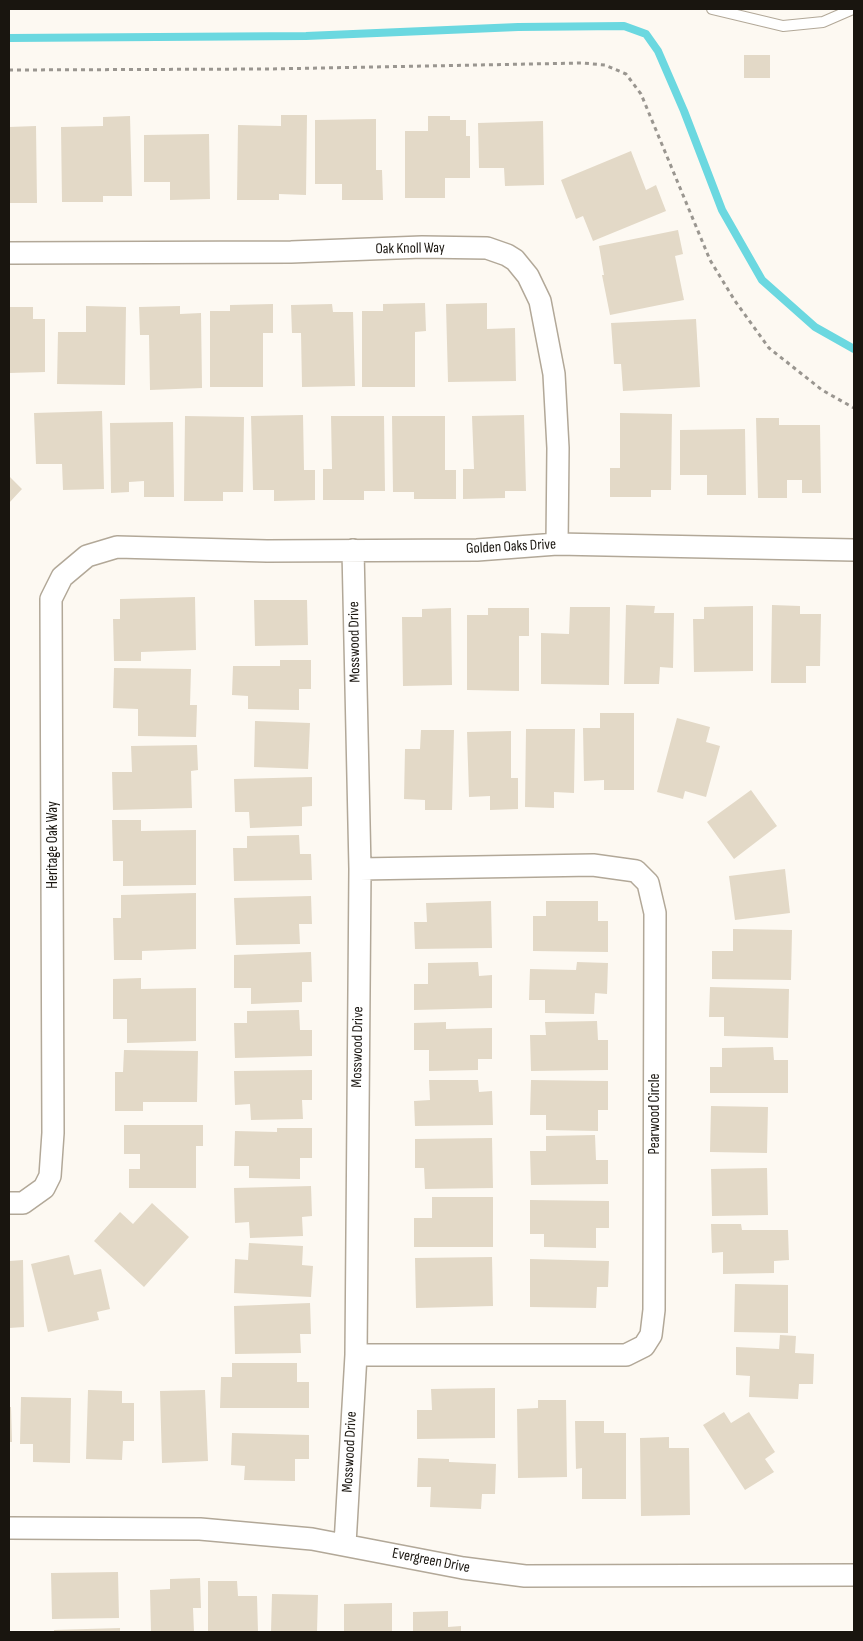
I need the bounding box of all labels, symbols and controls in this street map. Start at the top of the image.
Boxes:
street label: Oak Knoll Way [375,239,445,259]
street label: Golden Oaks Drive [466,536,556,558]
street label: Mosswood Drive [345,601,365,683]
street label: Heritage Oak Way [44,801,62,889]
street label: Mosswood Drive [348,1006,368,1088]
street label: Pearwood Circle [646,1073,664,1155]
street label: Mosswood Drive [339,1411,361,1493]
street label: Evergreen Drive [391,1545,471,1577]

